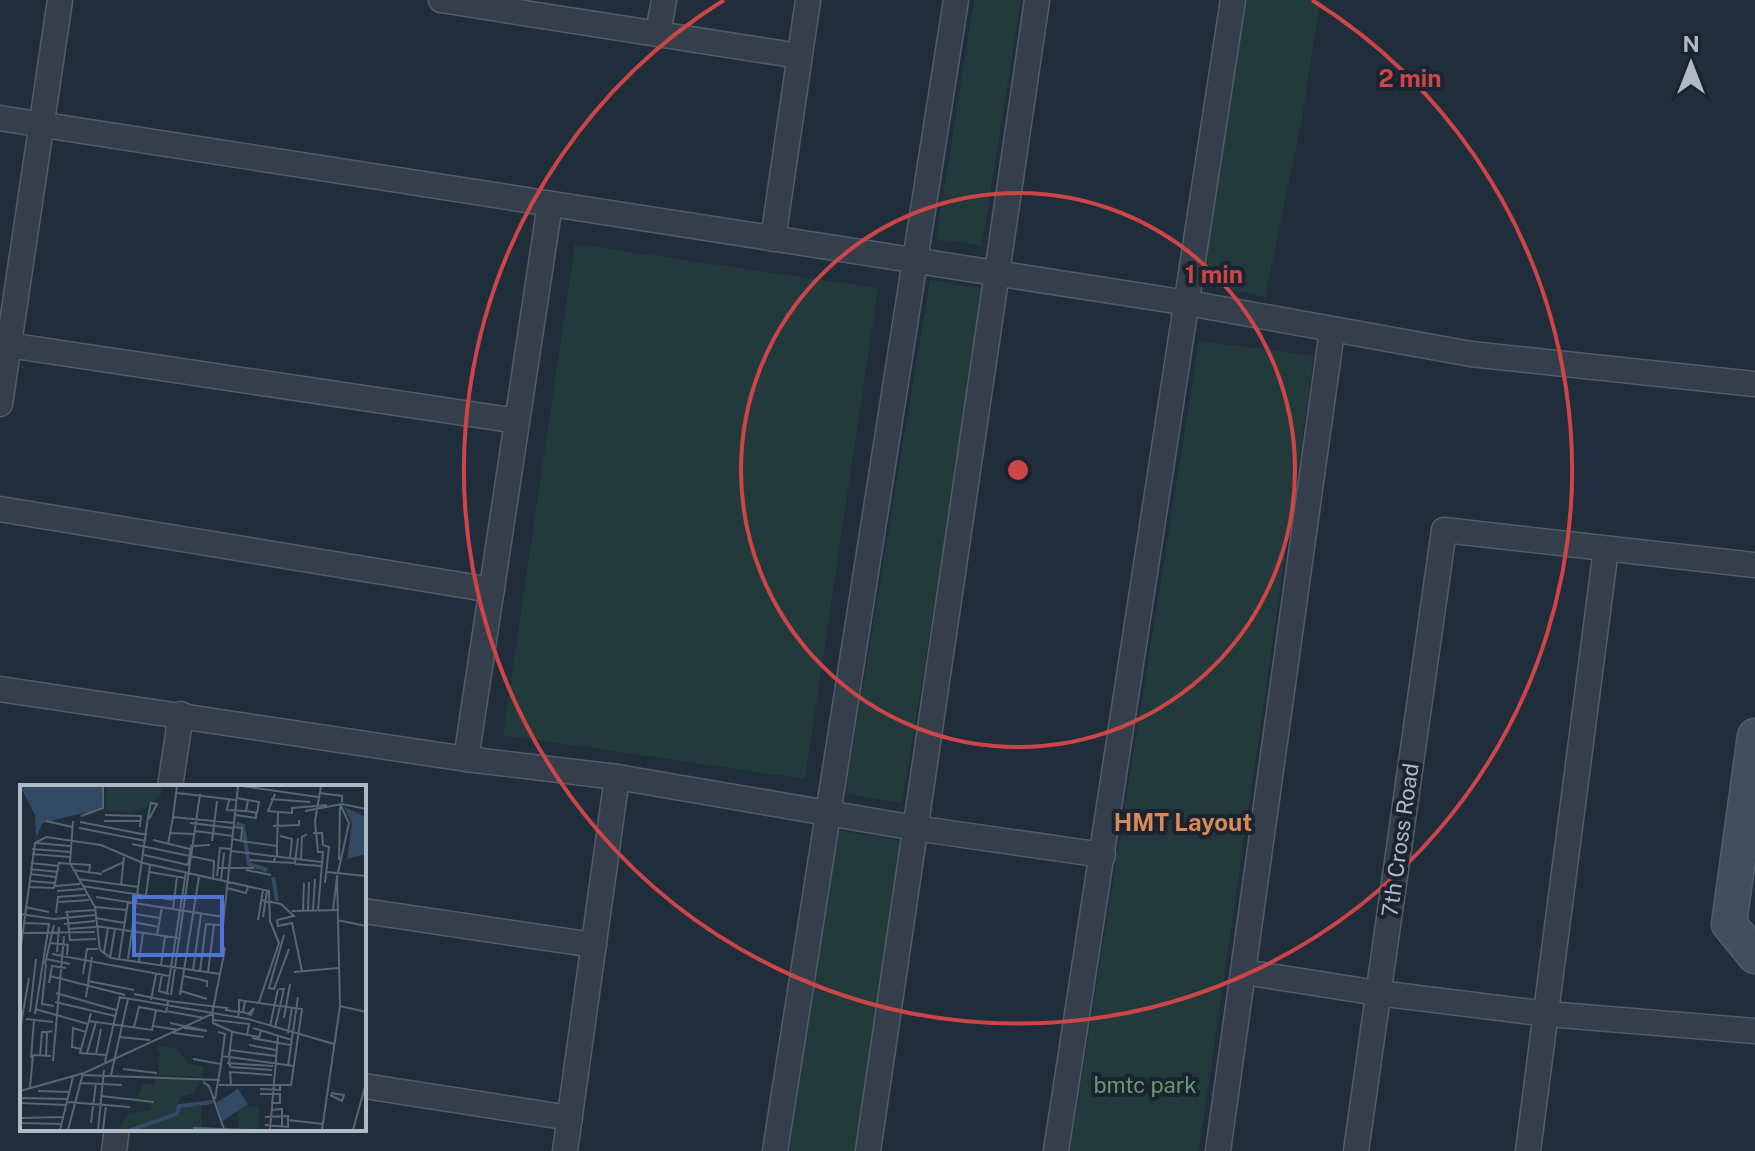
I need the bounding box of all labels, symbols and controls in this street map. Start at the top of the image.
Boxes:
north arrow [1651,24,1731,104]
text: N [1682,31,1700,57]
text: 2 min [1379,64,1441,92]
text: 1 min [1185,260,1243,288]
centre of rings [1004,456,1032,484]
street label: 7th Cross Road [1376,761,1424,919]
inset map [20,785,366,1131]
district label: HMT Layout [1114,808,1252,836]
park label: bmtc park [1093,1072,1197,1098]

